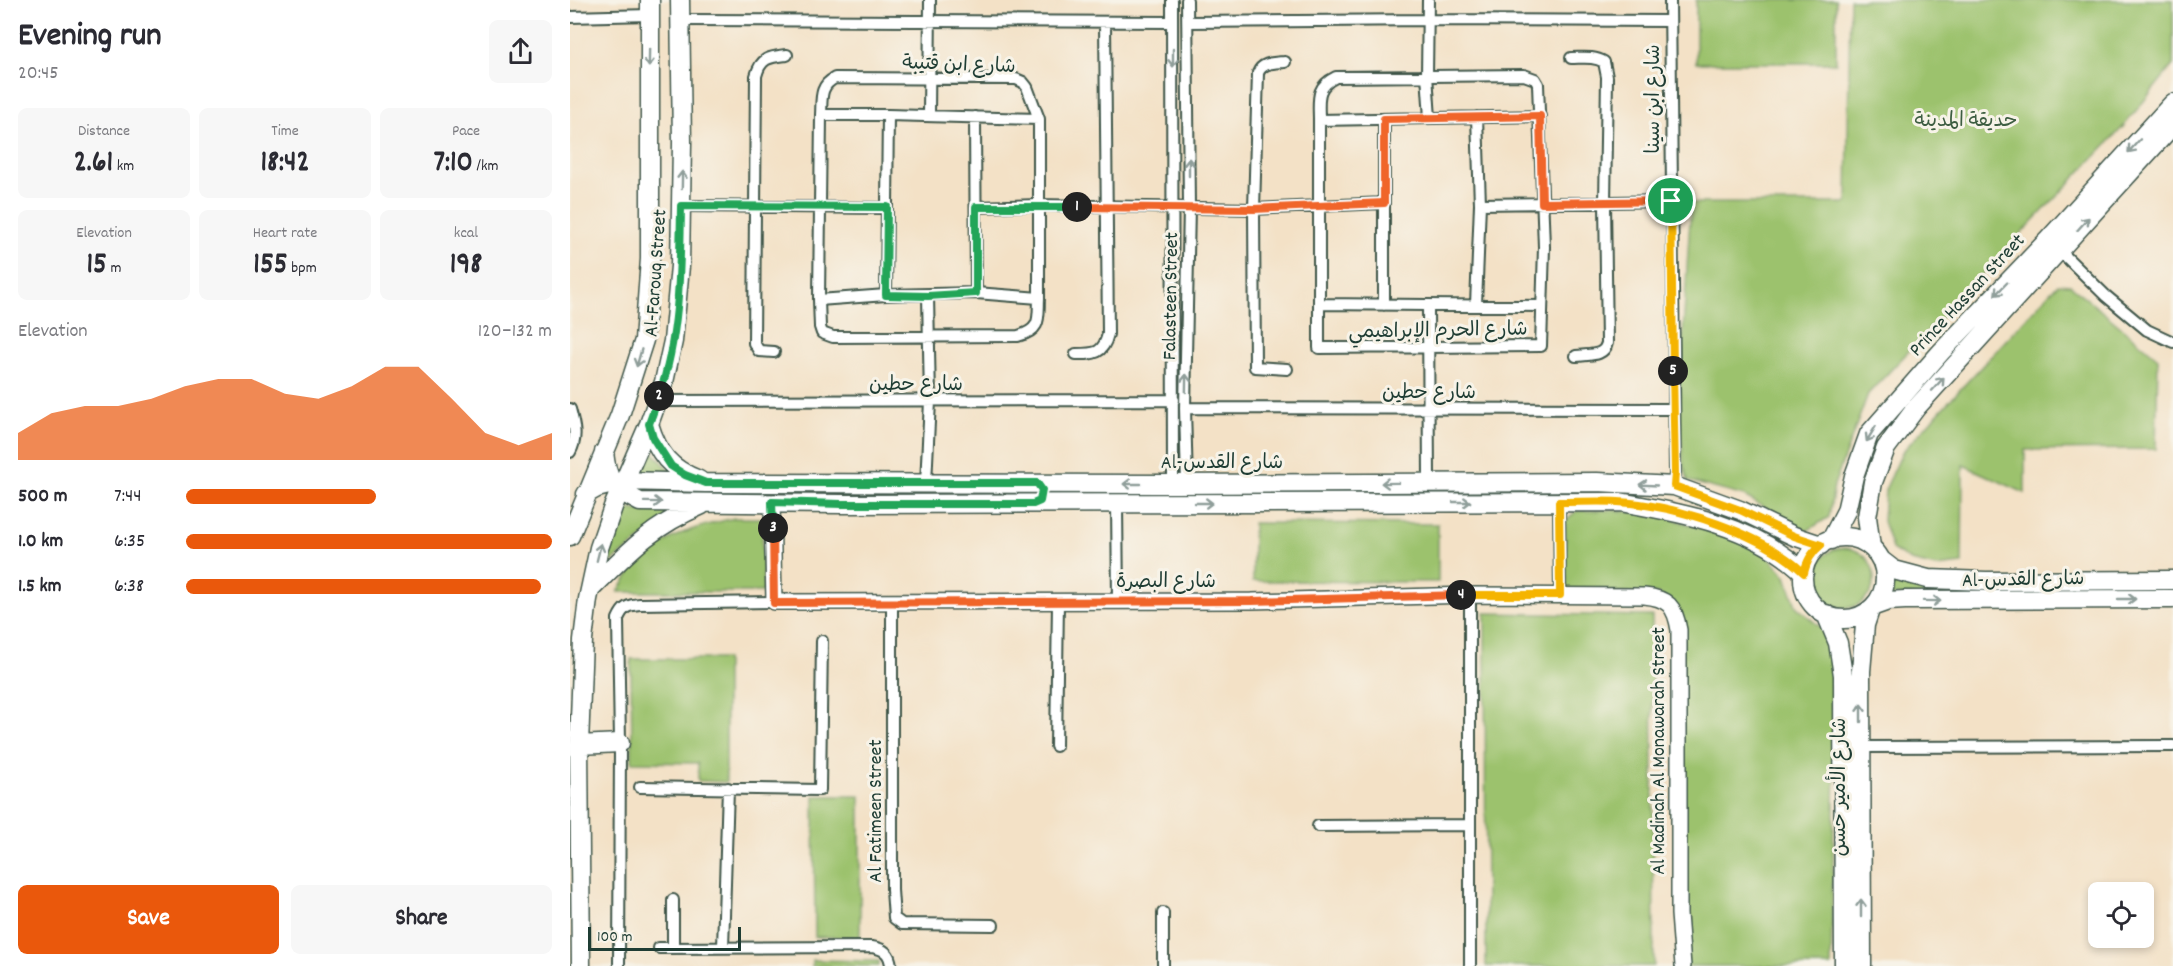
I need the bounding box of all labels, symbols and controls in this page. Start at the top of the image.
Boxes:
text: Evening run [18,14,162,61]
button: share [489,20,552,83]
street label: شارع ابن سينا [1641,44,1669,154]
one-way arrow [643,48,655,68]
one-way arrow [1167,48,1179,68]
street label: شارع ابن قتيبة [902,50,1016,82]
text: 20:45 [18,60,59,88]
park label: حديقة المدينة [1915,108,2017,136]
text: Distance [78,120,130,143]
text: Time [271,120,299,143]
text: Pace [452,120,480,143]
one-way arrow [2127,138,2141,153]
text: 2.61 [74,143,113,186]
text: 18:42 [260,143,310,186]
text: 7:10 [433,143,473,186]
text: km [113,155,134,178]
text: /km [473,155,499,178]
one-way arrow [1183,158,1195,178]
one-way arrow [676,171,688,191]
pin [1645,175,1696,226]
icon: arrive [1654,184,1687,217]
pin: 1 [1062,192,1092,222]
text: 1 [1075,195,1079,218]
street label: Al-Farouq Street [639,208,675,338]
one-way arrow [2076,217,2090,232]
text: Elevation [76,222,132,245]
text: Heart rate [253,222,317,245]
text: kcal [454,222,478,245]
street label: Prince Hassan Street [1904,228,2033,364]
street label: Falasteen Street [1157,232,1187,360]
text: 15 [86,245,107,288]
text: 155 [253,245,288,288]
text: 198 [450,245,482,288]
text: m [107,257,122,280]
text: bpm [288,257,317,280]
one-way arrow [1994,282,2008,297]
street label: شارع الحرم الإبراهيمي [1348,316,1528,349]
text: Elevation [18,318,88,346]
text: 120–132 m [478,318,552,346]
one-way arrow [633,348,644,367]
pin: 5 [1658,356,1688,386]
text: 5 [1669,359,1677,382]
street label: شارع حطين [869,372,963,400]
one-way arrow [1180,374,1191,394]
one-way arrow [1930,377,1945,392]
street label: شارع حطين [1382,380,1476,408]
pin: 2 [644,381,674,411]
text: 2 [656,384,663,407]
one-way arrow [1865,425,1877,442]
street label: Al-شارع القدس [1161,450,1283,478]
one-way arrow [1380,477,1400,489]
one-way arrow [1122,478,1142,490]
one-way arrow [1638,479,1658,490]
text: 500 m [18,483,67,511]
text: 7:44 [114,483,142,511]
one-way arrow [642,496,662,508]
one-way arrow [1452,496,1472,508]
one-way arrow [1194,497,1214,509]
pin: 3 [758,513,788,543]
text: 3 [769,516,777,539]
text: 1.0 km [18,528,63,556]
text: 6:35 [114,528,145,556]
one-way arrow [593,543,605,562]
street label: Al-شارع القدس [1962,566,2085,596]
street label: شارع البصرة [1116,569,1216,597]
text: 1.5 km [18,573,61,601]
text: 6:38 [114,573,144,601]
pin: 4 [1446,580,1476,610]
text: 4 [1458,583,1464,606]
one-way arrow [2117,593,2137,605]
one-way arrow [1922,595,1942,607]
street label: Al Madinah Al Monawarah Street [1646,627,1674,875]
one-way arrow [1855,703,1867,723]
street label: شارع الأمير حسن [1825,718,1855,856]
street label: Al Fatimeen Street [863,739,891,883]
map controls [2088,882,2154,948]
button: locate [2088,882,2154,948]
button: Save [18,885,279,954]
button: Share [291,885,552,954]
one-way arrow [1855,898,1867,918]
scale bar [588,924,741,952]
text: 100 m [597,926,633,949]

